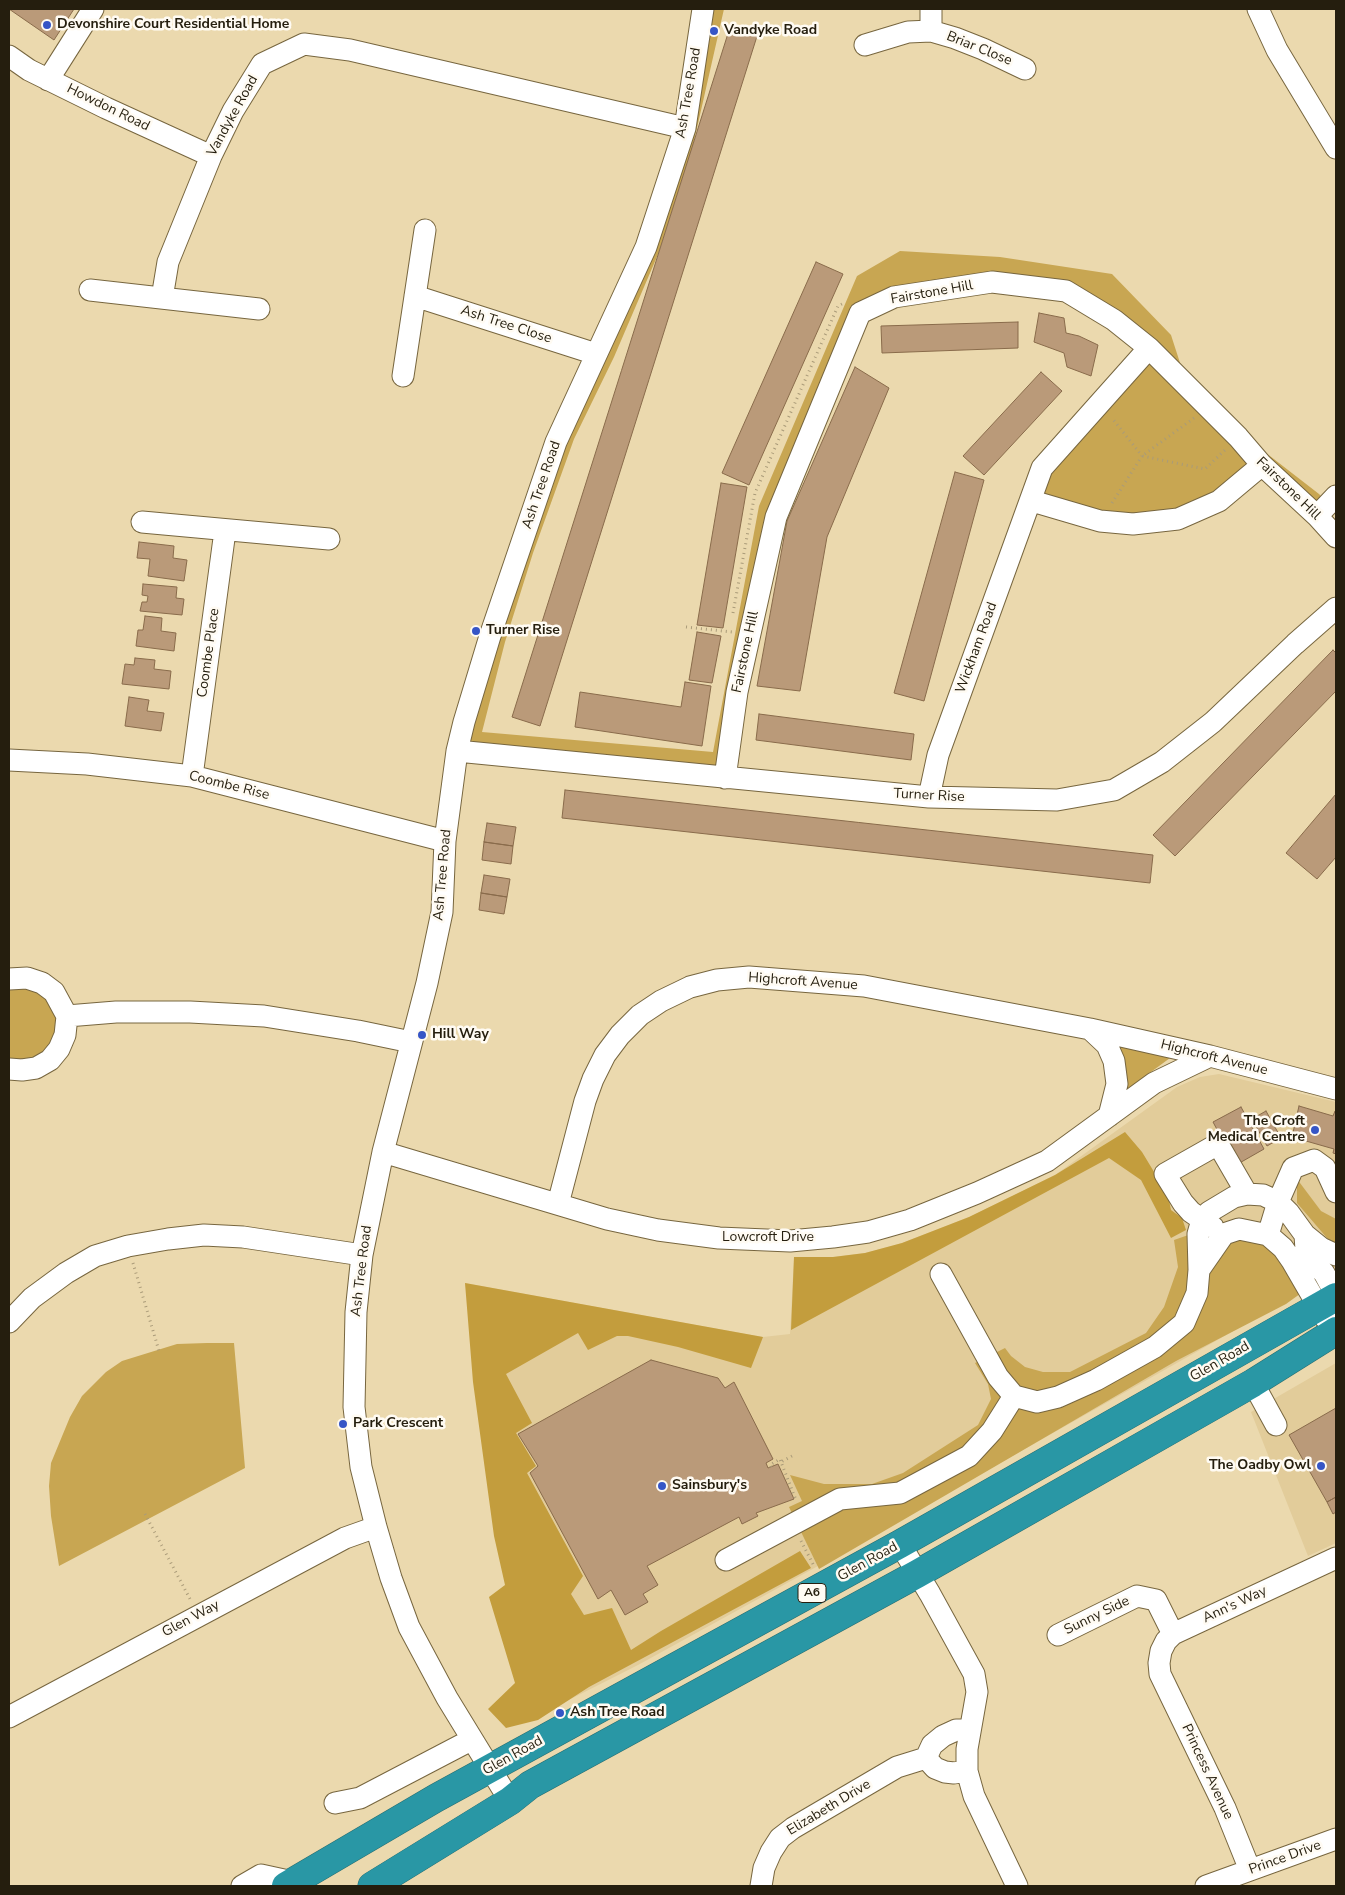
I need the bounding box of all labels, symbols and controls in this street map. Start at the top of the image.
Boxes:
place label: Devonshire Court Residential Home [57,17,289,33]
marker: Devonshire Court Residential Home [41,19,53,31]
place label: Vandyke Road [724,23,817,39]
marker: Vandyke Road [708,25,720,37]
street label: Briar Close [944,28,1014,70]
street label: Ash Tree Road [673,46,705,140]
street label: Vandyke Road [204,73,262,159]
street label: Howdon Road [64,81,152,135]
street label: Fairstone Hill [889,277,975,309]
street label: Ash Tree Close [458,302,554,348]
street label: Ash Tree Road [519,439,565,531]
street label: Fairstone Hill [1252,454,1324,524]
street label: Wickham Road [953,600,1001,696]
street label: Coombe Place [194,607,224,699]
street label: Fairstone Hill [729,609,763,695]
place label: Turner Rise [486,623,560,639]
marker: Turner Rise [470,625,482,637]
street label: Coombe Rise [187,768,271,804]
street label: Turner Rise [893,786,965,806]
street label: Ash Tree Road [431,829,455,921]
street label: Highcroft Avenue [748,970,858,994]
place label: Hill Way [432,1027,489,1043]
marker: Hill Way [416,1029,428,1041]
street label: Highcroft Avenue [1159,1037,1269,1079]
place label: The Croft Medical Centre [1208,1114,1305,1146]
marker: The Croft Medical Centre [1309,1124,1321,1136]
street label: Ash Tree Road [348,1224,376,1318]
street label: Lowcroft Drive [722,1230,814,1246]
street label: Glen Road [1187,1338,1253,1386]
place label: Park Crescent [353,1416,443,1432]
marker: Park Crescent [337,1418,349,1430]
place label: The Oadby Owl [1209,1458,1311,1474]
marker: The Oadby Owl [1315,1460,1327,1472]
place label: Sainsbury's [672,1478,747,1494]
marker: Sainsbury's [656,1480,668,1492]
street label: Glen Road [835,1539,901,1585]
street label: Ann's Way [1200,1583,1270,1627]
road number: A6 [798,1584,826,1602]
street label: Sunny Side [1062,1593,1132,1639]
street label: Glen Way [160,1597,222,1641]
place label: Ash Tree Road [570,1705,665,1721]
marker: Ash Tree Road [554,1707,566,1719]
street label: Princess Avenue [1178,1722,1236,1822]
street label: Glen Road [480,1733,546,1779]
street label: Elizabeth Drive [784,1776,874,1840]
street label: Prince Drive [1247,1837,1323,1879]

